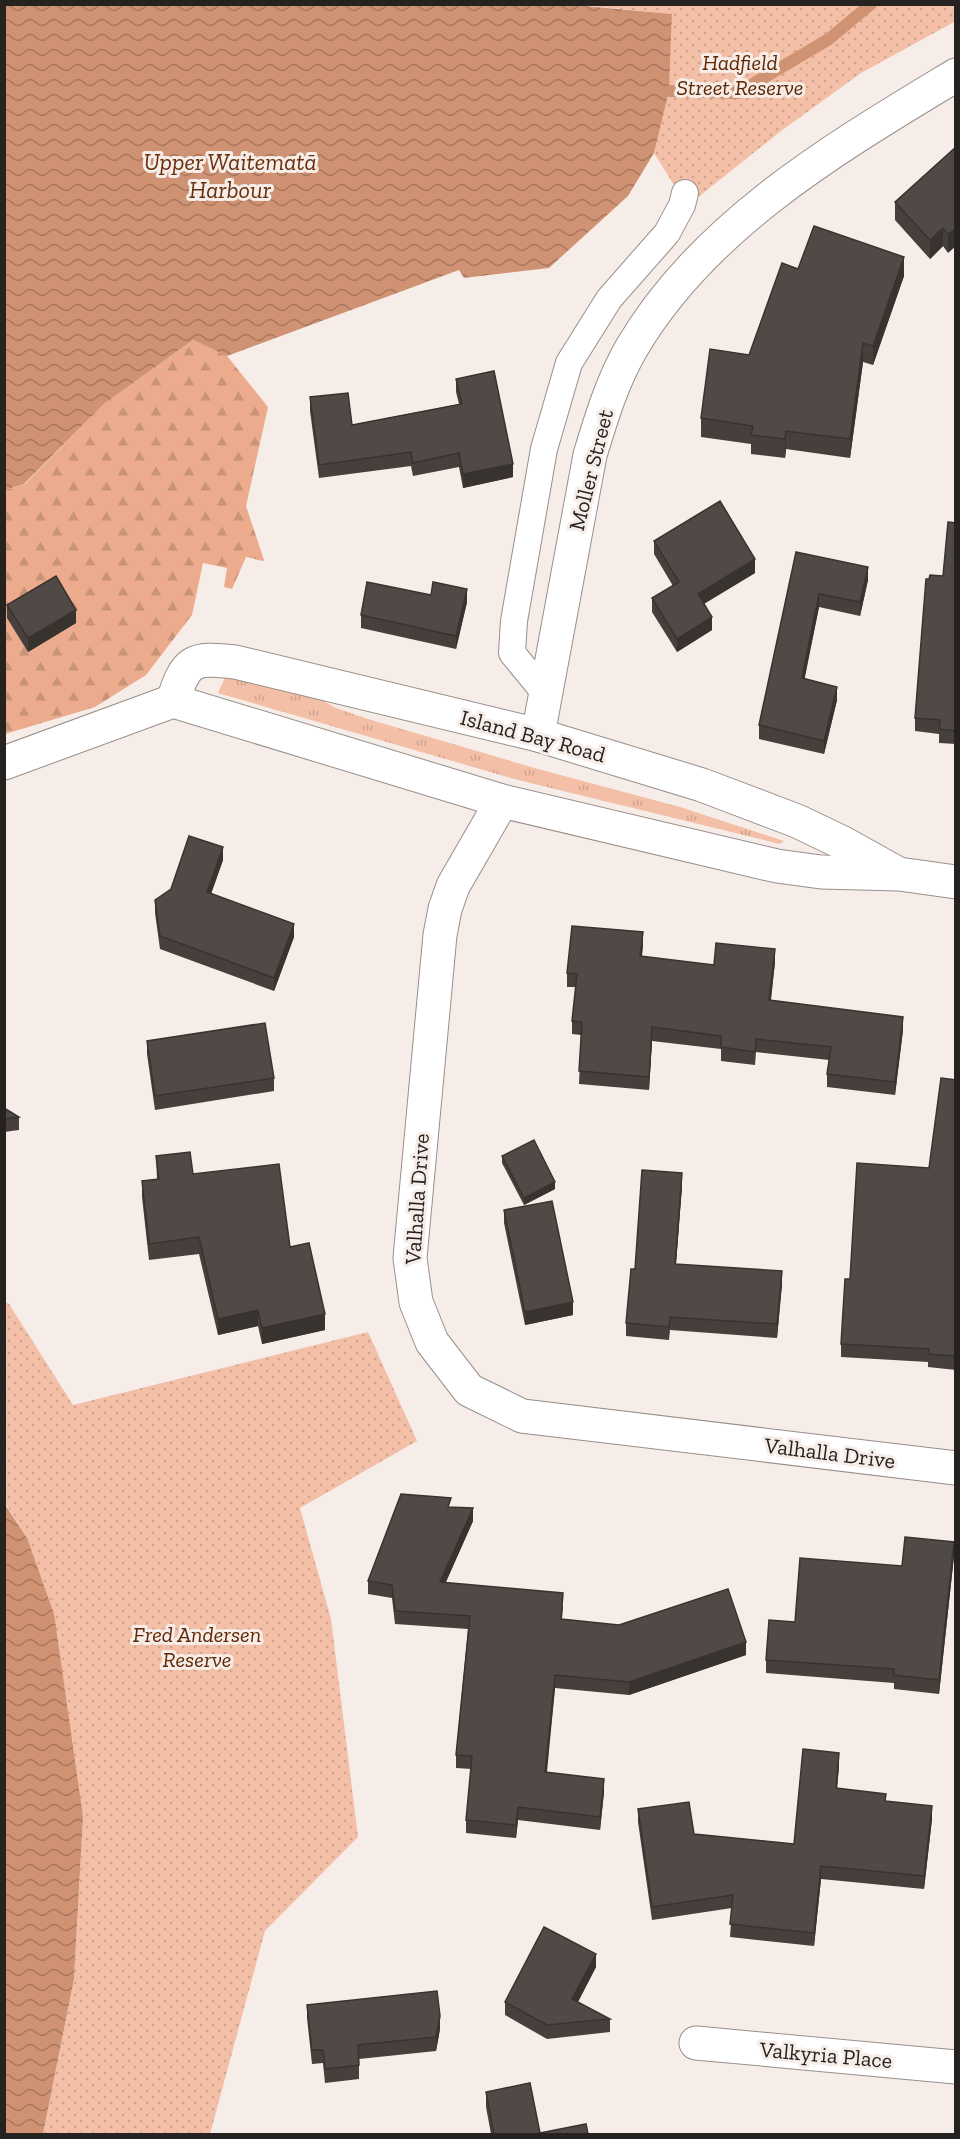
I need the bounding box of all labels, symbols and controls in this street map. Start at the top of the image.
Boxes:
park label: Hadfield Street Reserve [677,49,803,101]
water label: Upper Waitematā Harbour [143,147,317,204]
street label: Moller Street [563,406,619,533]
street label: Island Bay Road [457,704,609,768]
street label: Valhalla Drive [399,1133,435,1266]
street label: Valhalla Drive [762,1431,897,1474]
park label: Fred Andersen Reserve [133,1621,261,1673]
street label: Valkyria Place [758,2036,893,2074]

